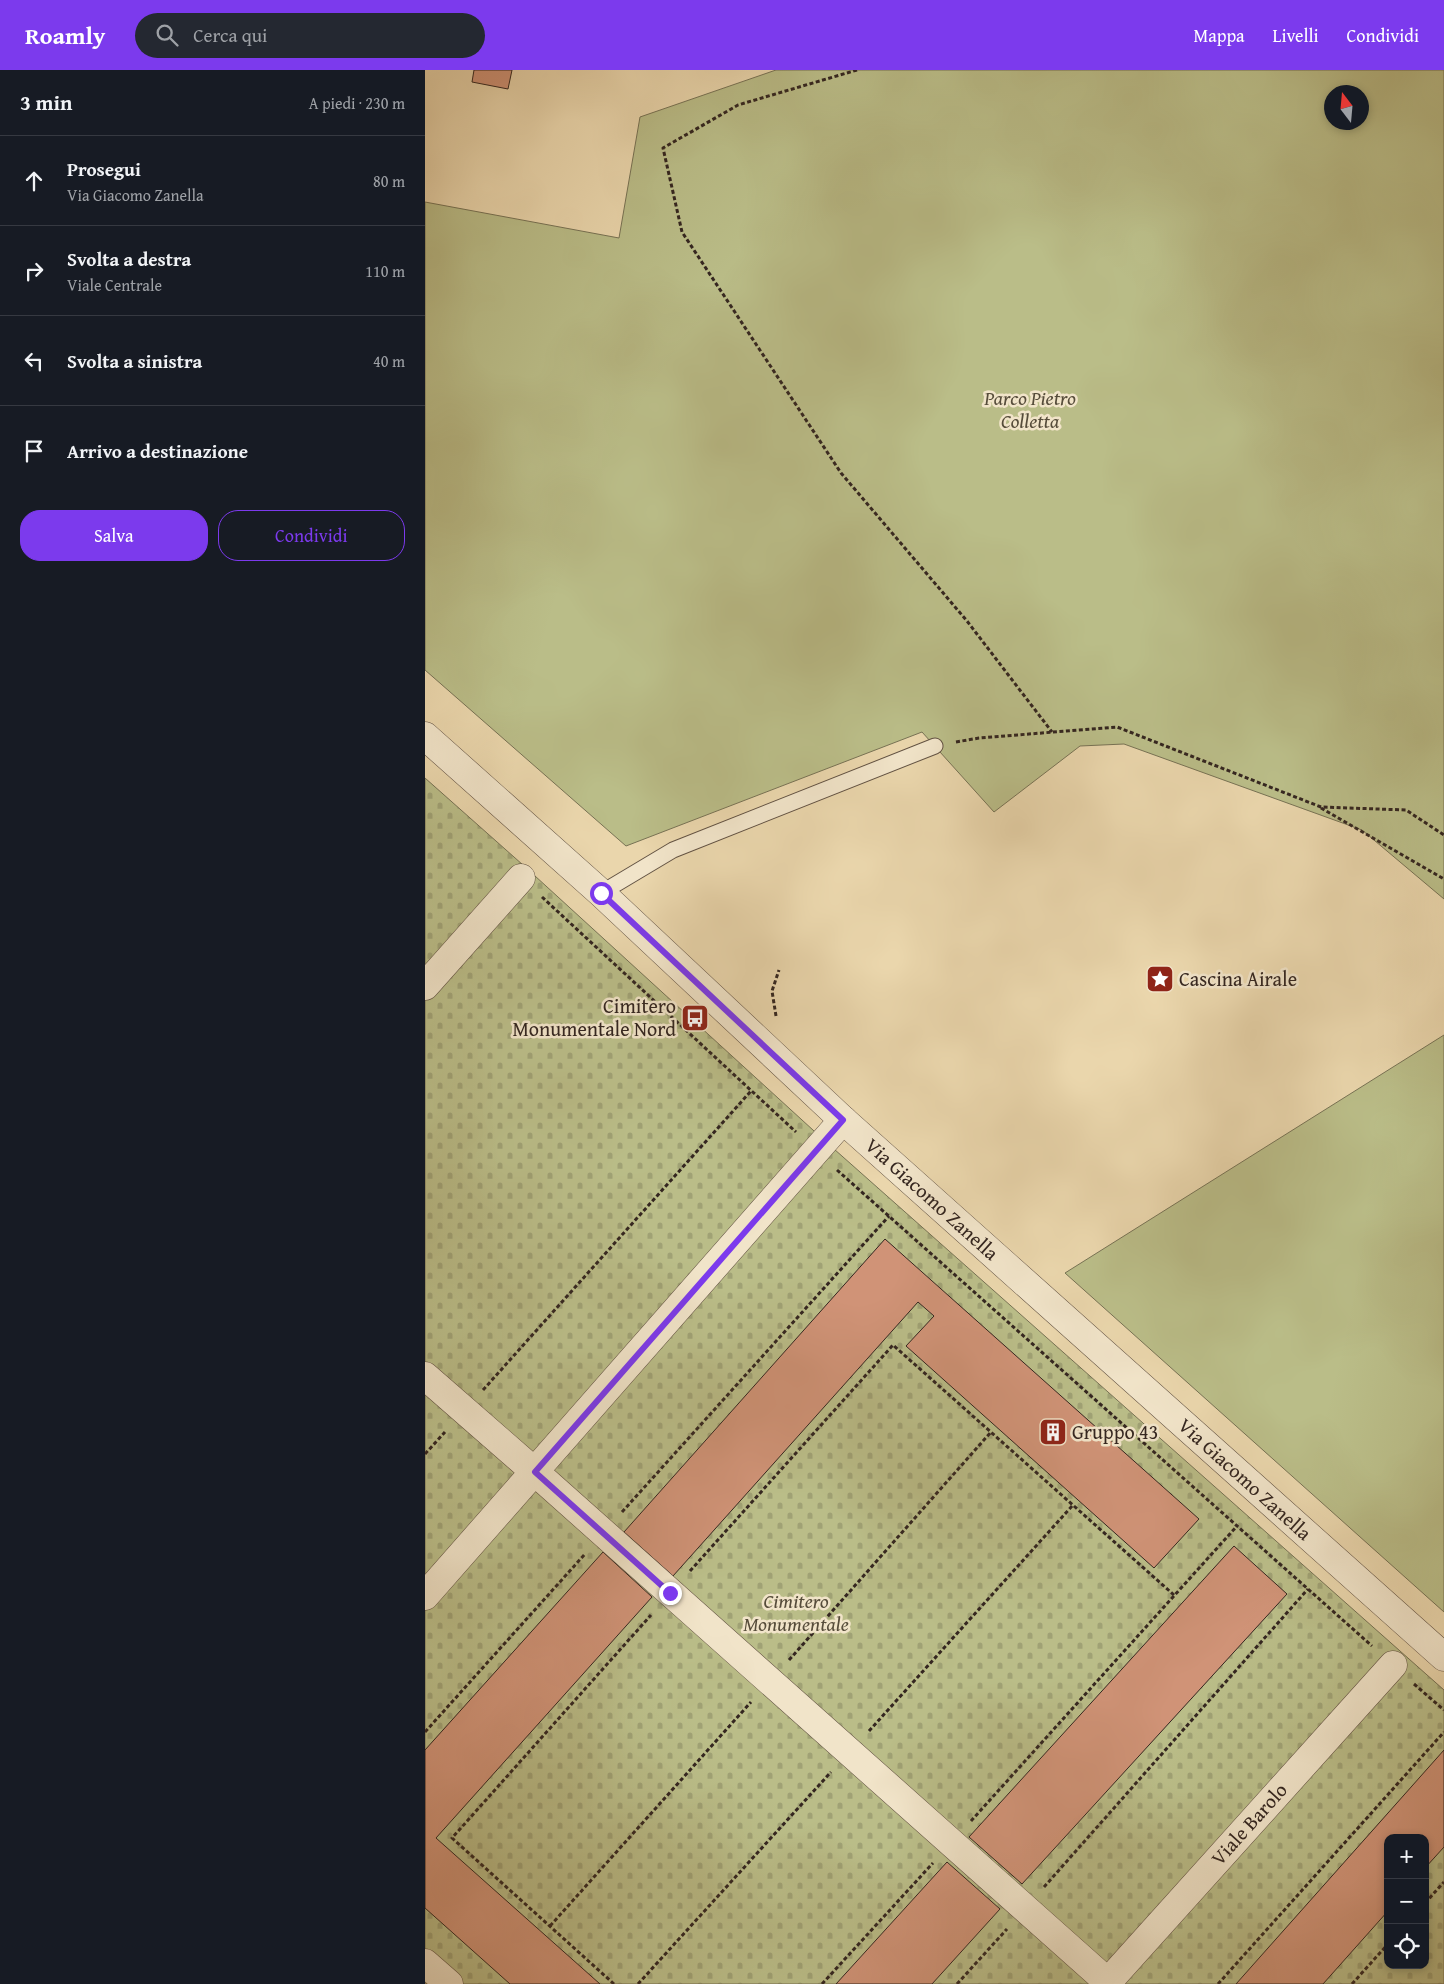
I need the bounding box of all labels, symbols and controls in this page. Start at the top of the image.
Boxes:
search box [135,13,485,58]
text: Roamly [25,18,105,53]
icon: search [153,21,181,49]
text: Cerca qui [193,21,267,49]
text: Mappa [1193,22,1245,49]
text: Livelli [1273,22,1319,49]
text: Condividi [1347,22,1419,49]
north arrow [1324,85,1369,130]
text: 3 min [20,87,72,118]
text: A piedi · 230 m [309,91,405,115]
text: Prosegui [67,155,141,183]
icon: ahead [20,167,48,195]
text: 80 m [373,169,405,193]
text: Via Giacomo Zanella [67,183,204,207]
text: Svolta a destra [67,245,191,273]
icon: right [20,257,48,285]
text: 110 m [365,259,405,283]
text: Viale Centrale [67,273,162,297]
icon: left [20,347,48,375]
text: Svolta a sinistra [67,347,202,375]
text: 40 m [373,349,405,373]
park label: Parco Pietro Colletta [983,383,1076,435]
icon: arrive [20,437,48,465]
text: Arrivo a destinazione [67,437,248,465]
button: Salva [20,510,208,561]
button: Condividi [218,510,405,561]
route start [590,882,613,905]
place icon: Cascina Airale [1145,964,1175,994]
place label: Cascina Airale [1179,964,1297,993]
place label: Cimitero Monumentale Nord [512,991,676,1043]
bus stop icon: Cimitero Monumentale Nord [680,1003,710,1033]
street label: Via Giacomo Zanella [859,1131,1006,1267]
street label: Via Giacomo Zanella [1172,1411,1319,1547]
building icon: Gruppo 43 [1038,1417,1068,1447]
place label: Gruppo 43 [1072,1417,1158,1446]
route end [659,1582,682,1605]
park label: Cimitero Monumentale [743,1586,849,1638]
street label: Viale Barolo [1204,1776,1294,1871]
map controls [1384,1834,1429,1969]
button: + [1384,1834,1429,1879]
button: − [1384,1879,1429,1924]
button: locate [1384,1924,1429,1969]

